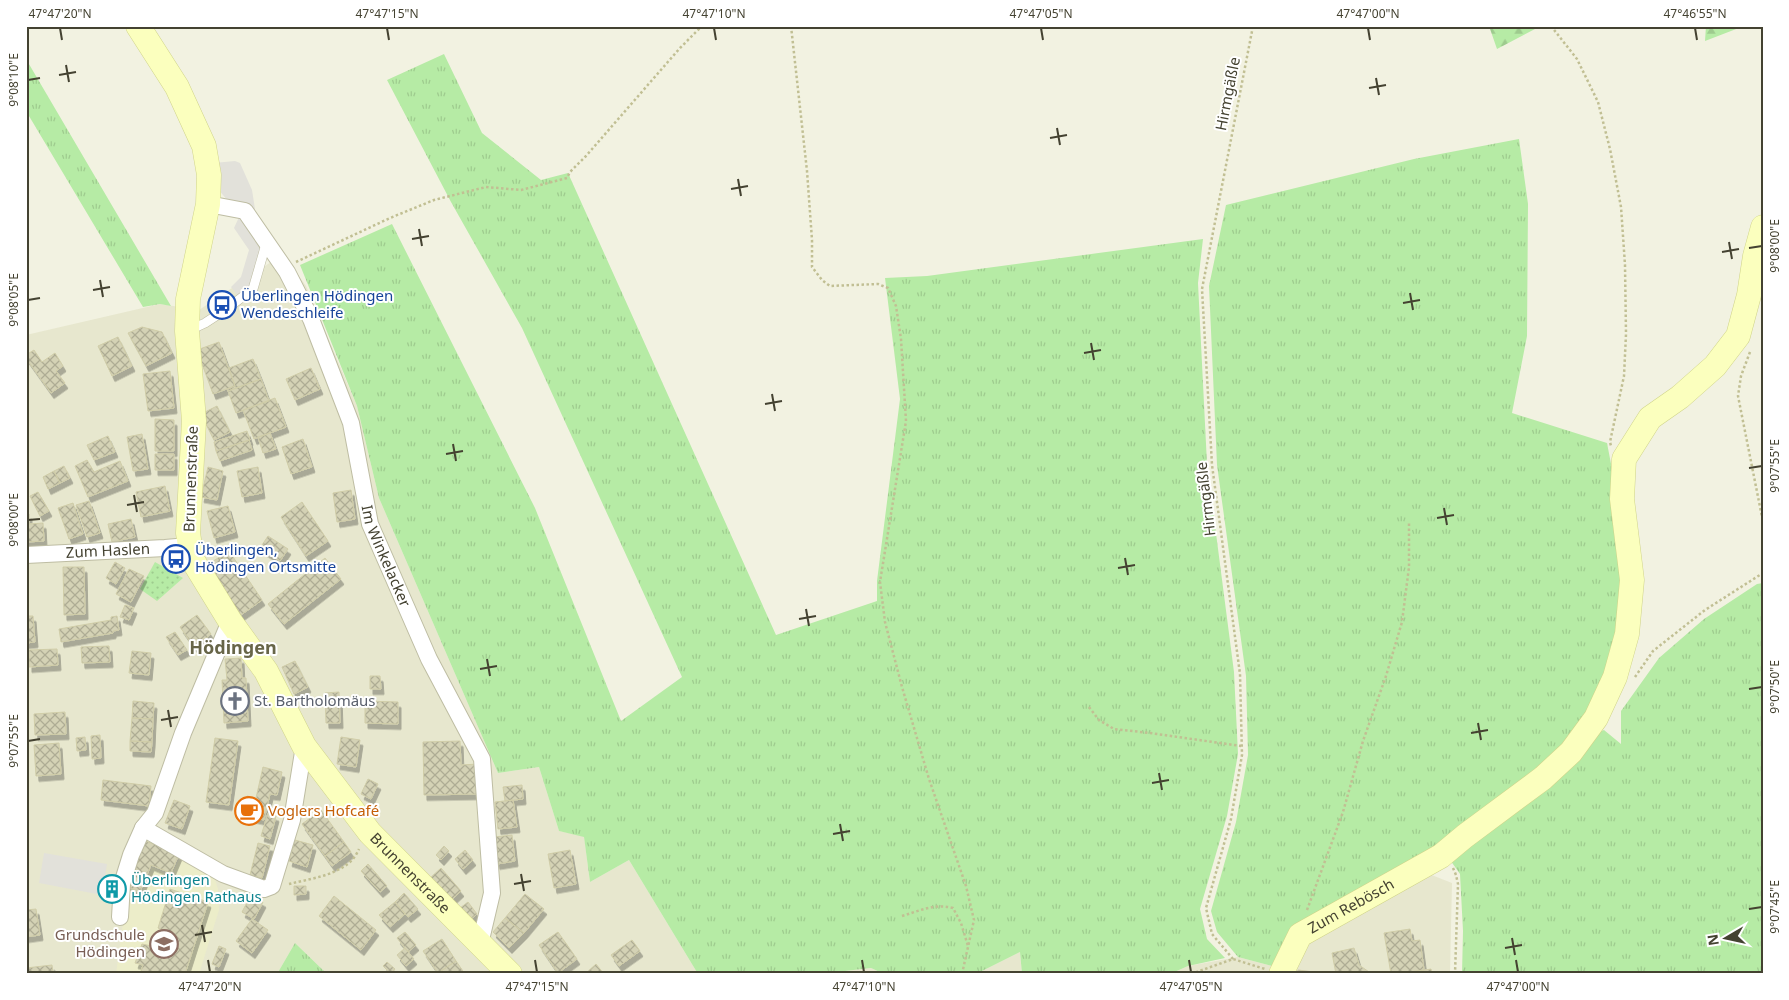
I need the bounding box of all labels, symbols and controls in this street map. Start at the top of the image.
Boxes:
text: 47°47'20"N [28,5,92,22]
text: 47°47'15"N [355,5,419,22]
text: 47°47'10"N [682,5,746,22]
text: 47°47'05"N [1009,5,1073,22]
text: 47°47'00"N [1336,5,1400,22]
text: 47°46'55"N [1663,5,1727,22]
text: 9°08'10"E [5,53,22,107]
street label: Hirmgäßle [1210,55,1244,132]
text: 9°08'00"E [1766,219,1783,273]
text: 9°08'05"E [5,273,22,327]
place label: Überlingen Hödingen Wendeschleife [241,285,393,322]
bus stop icon: Überlingen Hödingen Wendeschleife [207,290,237,320]
street label: Brunnenstraße [178,425,202,532]
text: 9°07'55"E [1766,439,1783,493]
street label: Hirmgäßle [1191,461,1219,537]
text: 9°08'00"E [5,493,22,547]
street label: Im Winkelacker [358,503,416,610]
street label: Zum Haslen [65,538,150,562]
place label: Überlingen, Hödingen Ortsmitte [195,539,336,576]
bus stop icon: Überlingen, Hödingen Ortsmitte [161,544,191,574]
district label: Hödingen [189,635,277,659]
text: 9°07'50"E [1766,660,1783,714]
church icon: St. Bartholomäus [220,686,250,716]
place label: St. Bartholomäus [254,690,376,710]
text: 9°07'55"E [5,714,22,768]
cafe icon: Voglers Hofcafé [234,796,264,826]
place label: Voglers Hofcafé [268,800,379,820]
street label: Brunnenstraße [366,828,455,917]
place label: Überlingen Hödingen Rathaus [131,869,262,906]
street label: Zum Rebösch [1304,873,1397,938]
building icon: Überlingen Hödingen Rathaus [97,874,127,904]
text: 9°07'45"E [1766,880,1783,934]
north arrow [1702,912,1752,962]
place label: Grundschule Hödingen [55,924,145,961]
school or university icon: Grundschule Hödingen [149,929,179,959]
text: N [1702,933,1723,947]
text: 47°47'20"N [178,978,242,995]
text: 47°47'15"N [505,978,569,995]
text: 47°47'10"N [832,978,896,995]
text: 47°47'05"N [1159,978,1223,995]
text: 47°47'00"N [1486,978,1550,995]

